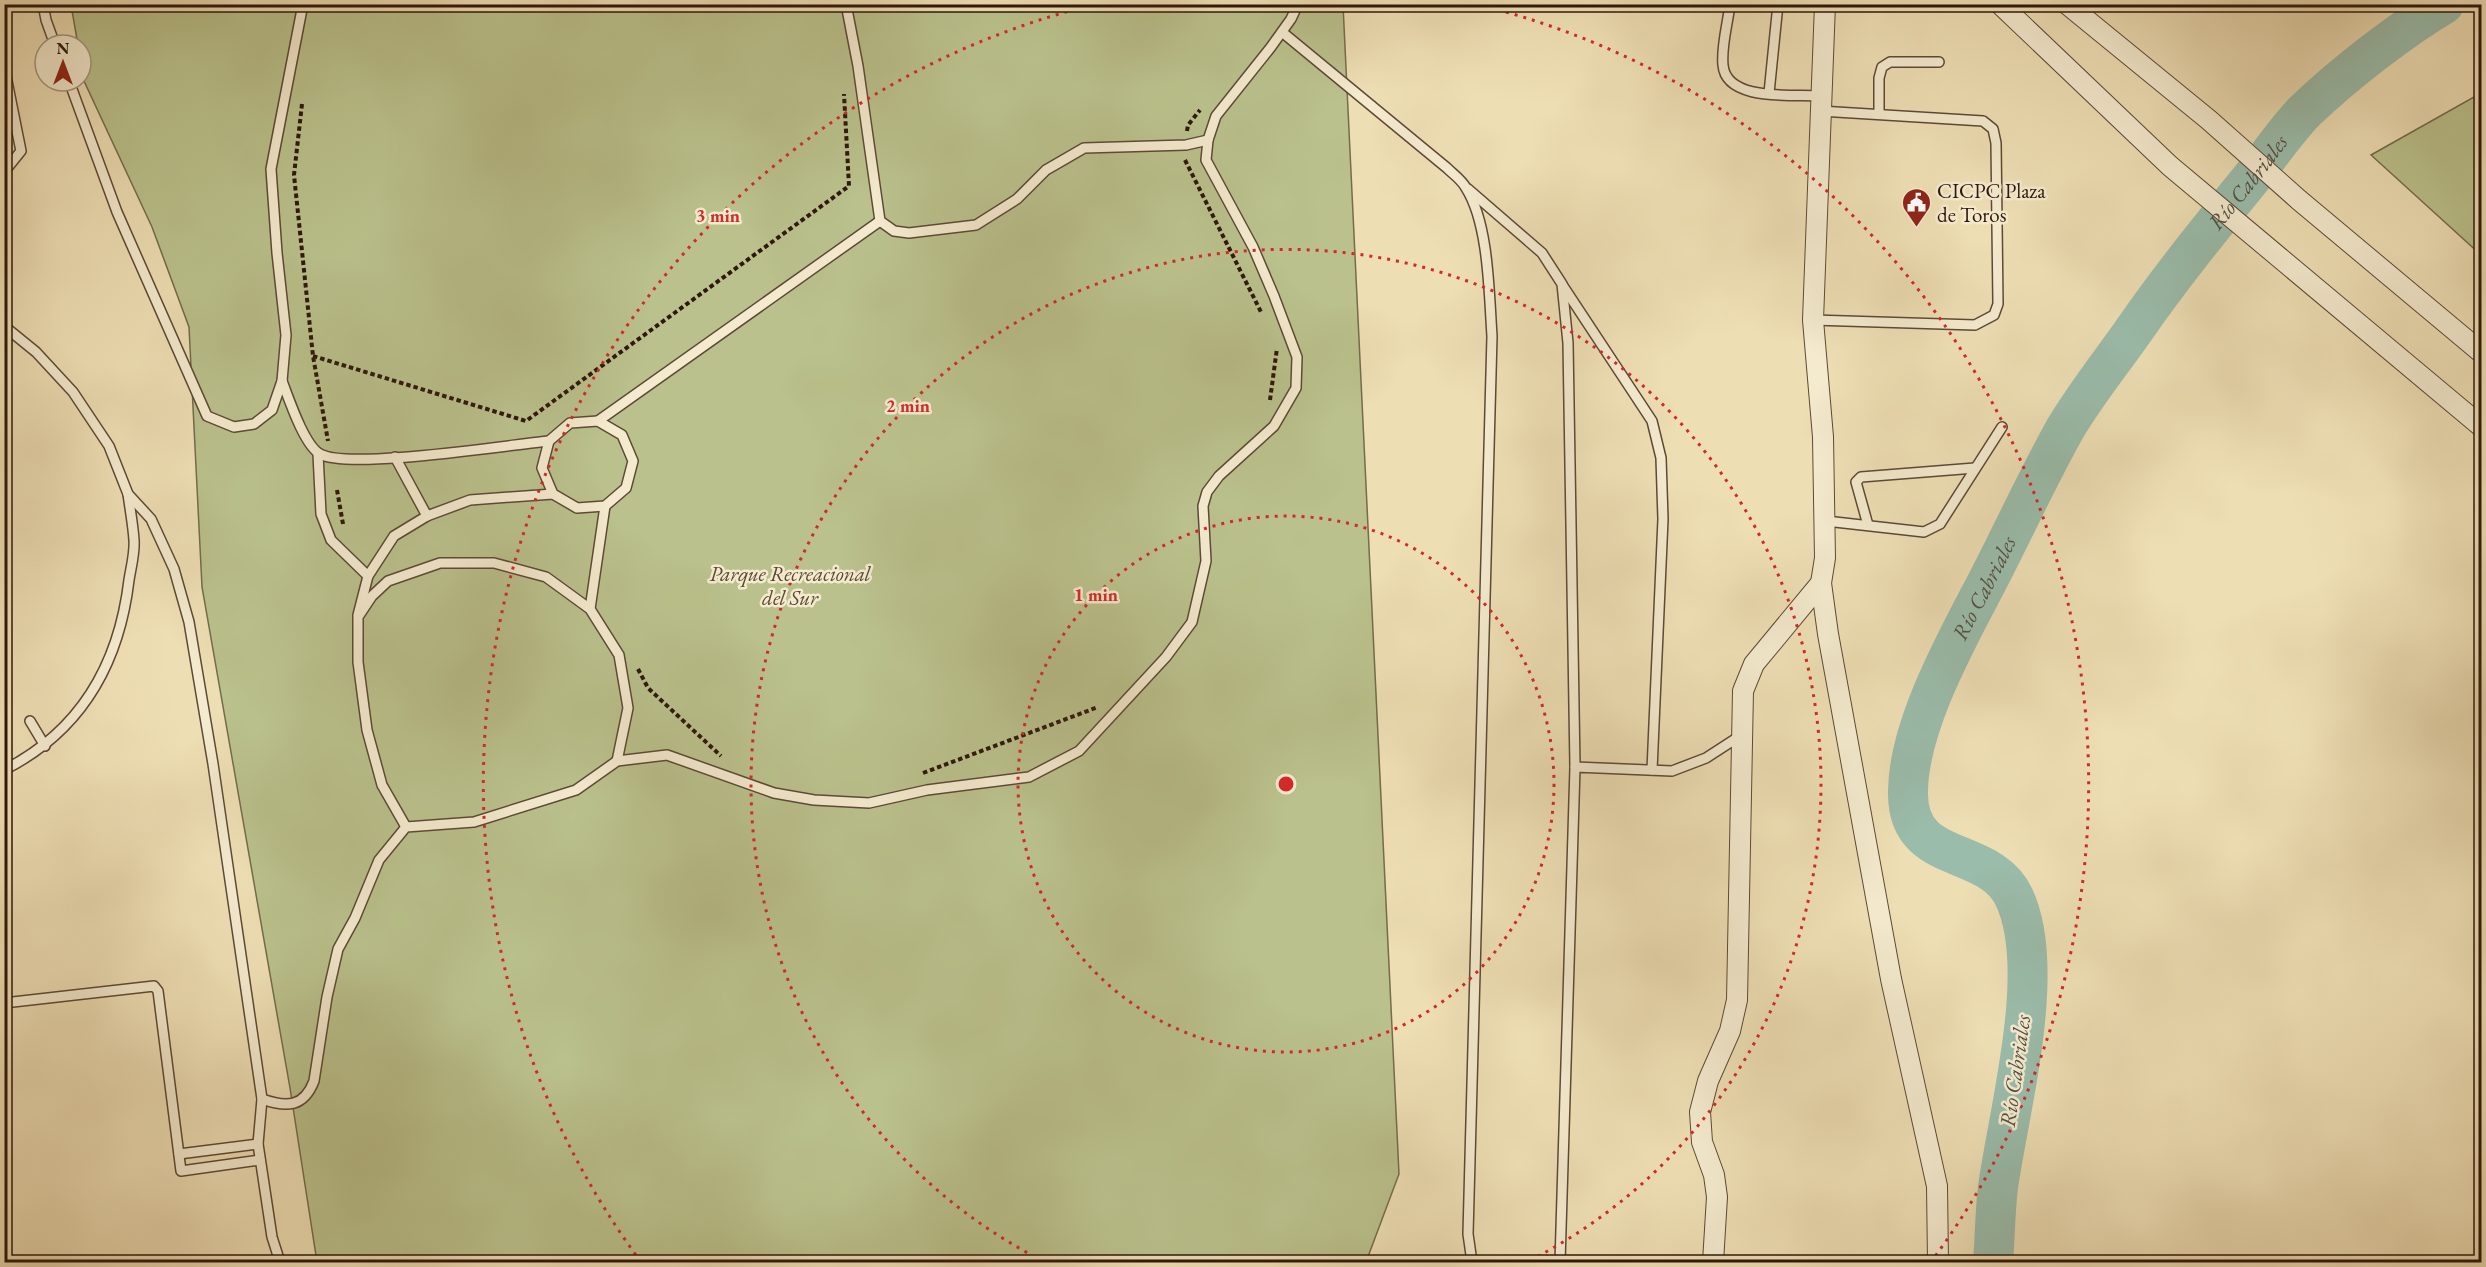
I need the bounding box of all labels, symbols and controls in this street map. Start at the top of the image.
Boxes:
north arrow [33,33,93,93]
text: N [57,38,70,59]
water label: Río Cabriales [2201,128,2294,235]
place label: CICPC Plaza de Toros [1937,177,2046,228]
public building icon: CICPC Plaza de Toros [1900,186,1932,228]
text: 3 min [696,204,740,227]
text: 2 min [886,394,930,417]
water label: Río Cabriales [1945,530,2023,645]
park label: Parque Recreacional del Sur [709,560,872,611]
text: 1 min [1074,583,1118,606]
centre of rings [1276,774,1296,794]
water label: Río Cabriales [1993,1012,2037,1129]

